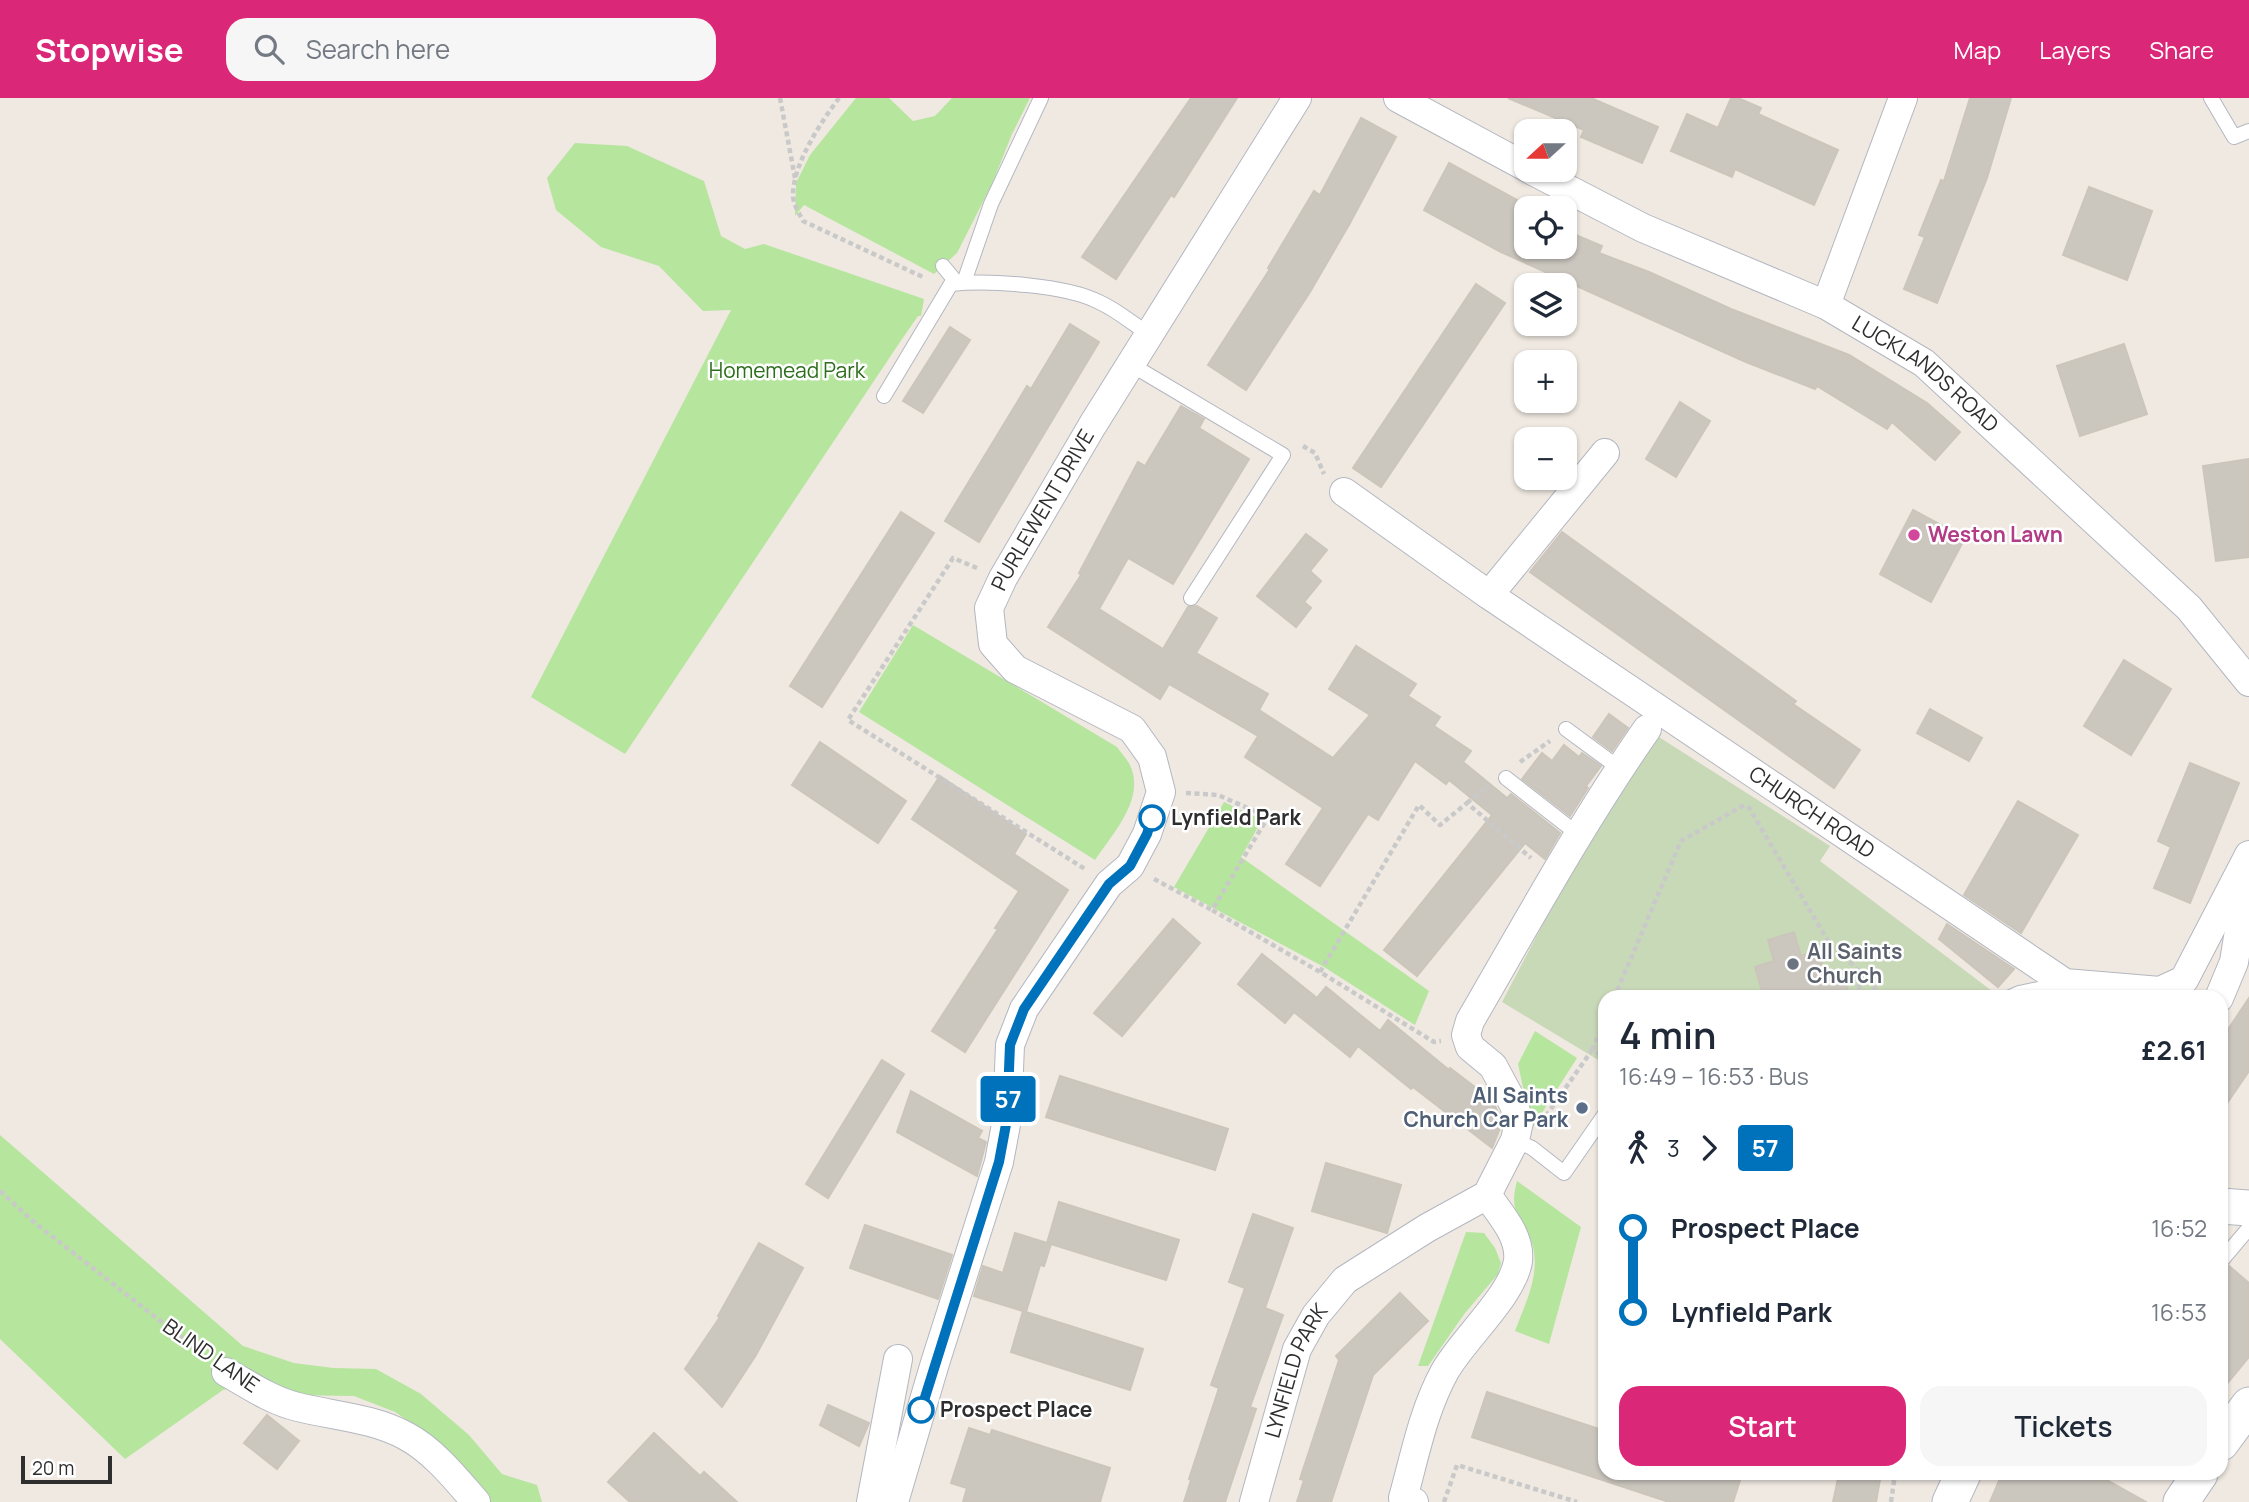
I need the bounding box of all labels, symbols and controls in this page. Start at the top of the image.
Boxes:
search box [226,18,716,81]
text: Stopwise [35,27,184,72]
icon: search [250,30,288,68]
text: Search here [306,31,450,67]
text: Map [1954,33,2001,66]
text: Layers [2039,33,2111,66]
text: Share [2149,33,2214,66]
north arrow [1514,119,1577,182]
map controls [1514,119,1577,490]
button: locate [1514,196,1577,259]
button: layers [1514,273,1577,336]
street label: LUCKLANDS ROAD [1847,309,2005,438]
button: + [1514,350,1577,413]
park label: Homemead Park [709,356,866,384]
street label: PURLEWENT DRIVE [984,424,1100,595]
button: − [1514,427,1577,490]
place label: Weston Lawn [1928,520,2063,548]
marker: Weston Lawn [1906,527,1922,543]
street label: CHURCH ROAD [1744,759,1881,864]
place label: Lynfield Park [1171,803,1301,831]
marker: Lynfield Park [1139,805,1165,831]
place label: All Saints Church [1807,937,1902,989]
marker: All Saints Church [1785,956,1801,972]
text: 4 min [1619,1008,1716,1060]
text: £2.61 [2142,1032,2207,1068]
text: 16:49 – 16:53 · Bus [1619,1060,1809,1092]
line badge: 57 [976,1076,1040,1122]
place label: All Saints Church Car Park [1404,1081,1569,1133]
text: 57 [995,1082,1021,1115]
marker: All Saints Church Car Park [1574,1100,1590,1116]
icon: walk [1619,1129,1657,1167]
icon: forward [1690,1129,1728,1167]
text: 57 [1752,1131,1779,1164]
text: 3 [1667,1132,1680,1164]
text: Prospect Place [1671,1210,1860,1246]
text: 16:52 [2151,1212,2207,1244]
text: Lynfield Park [1671,1294,1832,1330]
text: 16:53 [2151,1296,2207,1328]
street label: LYNFIELD PARK [1258,1297,1333,1441]
street label: BLIND LANE [158,1312,265,1399]
button: Start [1619,1386,1906,1466]
button: Tickets [1920,1386,2207,1466]
place label: Prospect Place [940,1395,1092,1423]
marker: Prospect Place [908,1397,934,1423]
scale bar [21,1453,112,1485]
text: 20 m [32,1455,74,1481]

